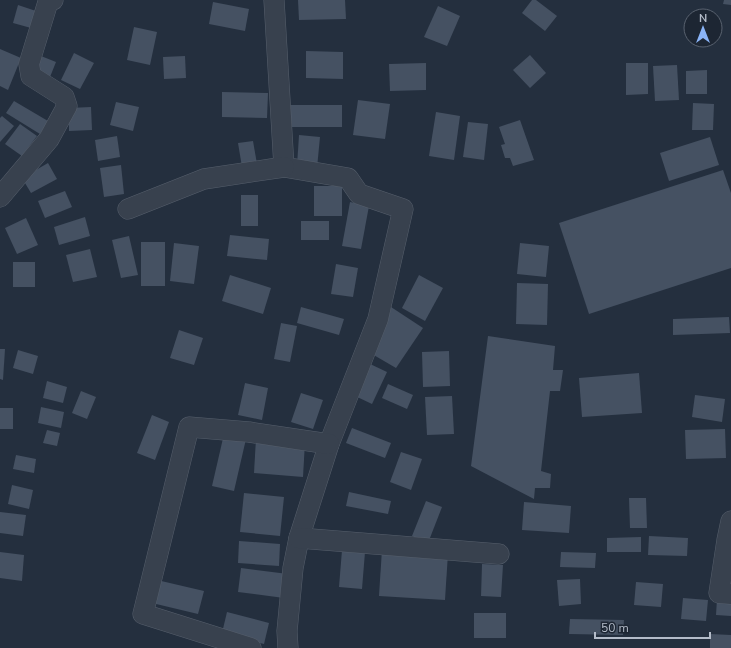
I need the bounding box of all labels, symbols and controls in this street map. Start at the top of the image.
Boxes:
north arrow [683,8,723,48]
text: N [699,11,707,26]
scale bar [595,614,710,640]
text: 50 m [601,620,629,636]

